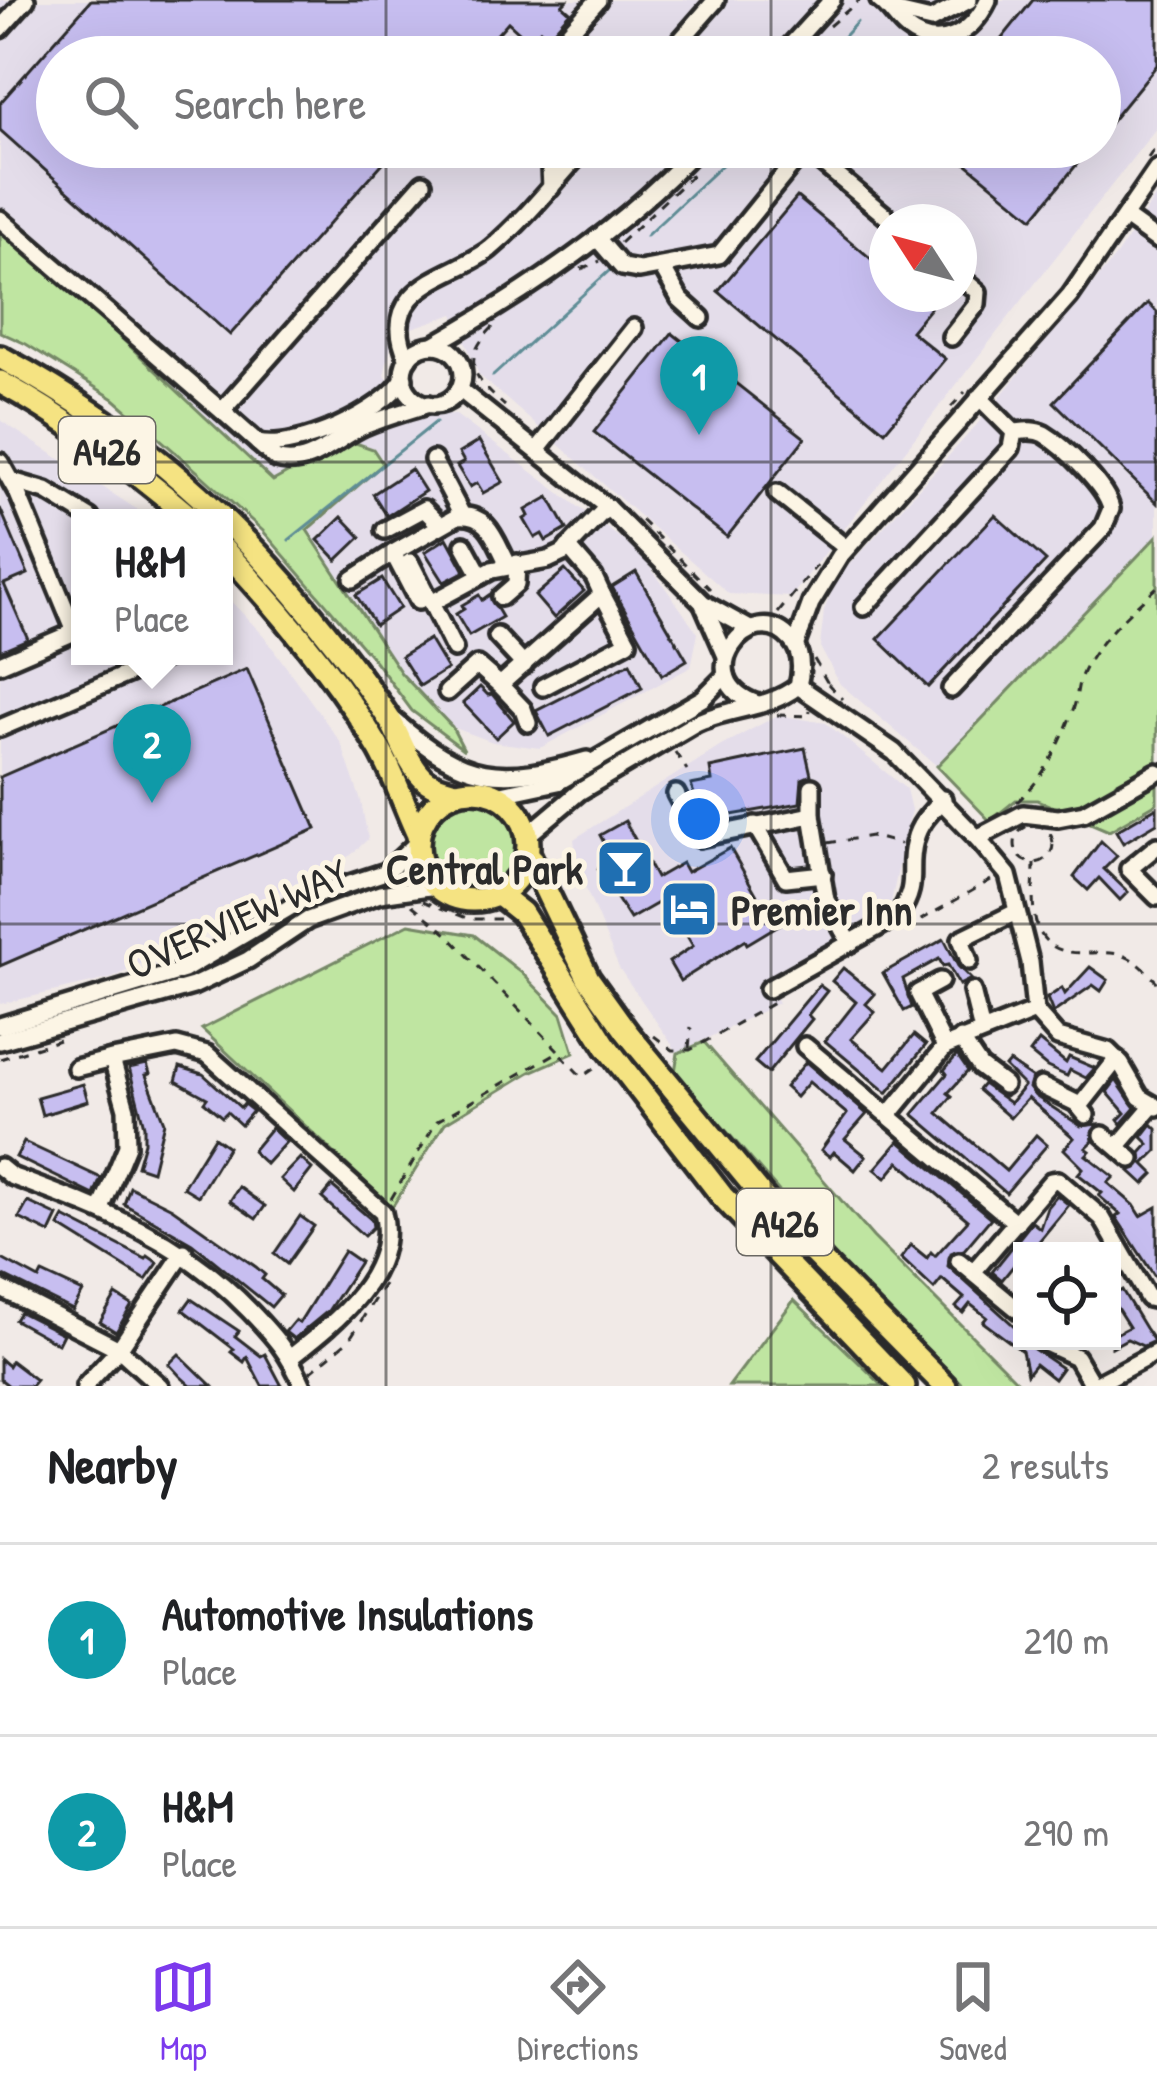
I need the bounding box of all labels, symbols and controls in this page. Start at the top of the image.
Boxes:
search box [36,36,1121,168]
icon: search [78,69,144,135]
text: Search here [174,72,366,133]
north arrow [869,204,977,312]
pin: 1 [660,336,738,435]
road number: A426 [59,417,155,483]
popup [71,509,233,665]
text: H&M [114,530,186,591]
text: Place [114,591,190,644]
pin: 2 [113,704,191,803]
your location [669,789,729,849]
bar icon: Central Park [594,837,656,899]
place label: Central Park [386,840,584,897]
street label: OVERVIEW WAY [117,844,357,992]
hotel icon: Premier Inn [658,878,720,940]
place label: Premier Inn [731,881,912,938]
road number: A426 [737,1189,833,1255]
map controls [1013,1242,1121,1350]
button: locate [1013,1242,1121,1350]
text: Nearby [48,1430,178,1499]
text: 2 results [982,1438,1109,1491]
text: Automotive Insulations [162,1583,533,1644]
text: 1 [80,1613,94,1666]
text: 210 m [1024,1613,1109,1666]
text: Place [162,1644,237,1697]
text: H&M [162,1775,234,1836]
text: 2 [78,1805,96,1858]
text: 290 m [1023,1805,1109,1858]
text: Place [162,1836,237,1889]
tab: Map [150,1954,216,2070]
tab: Directions [517,1954,639,2070]
tab: Saved [939,1954,1007,2070]

